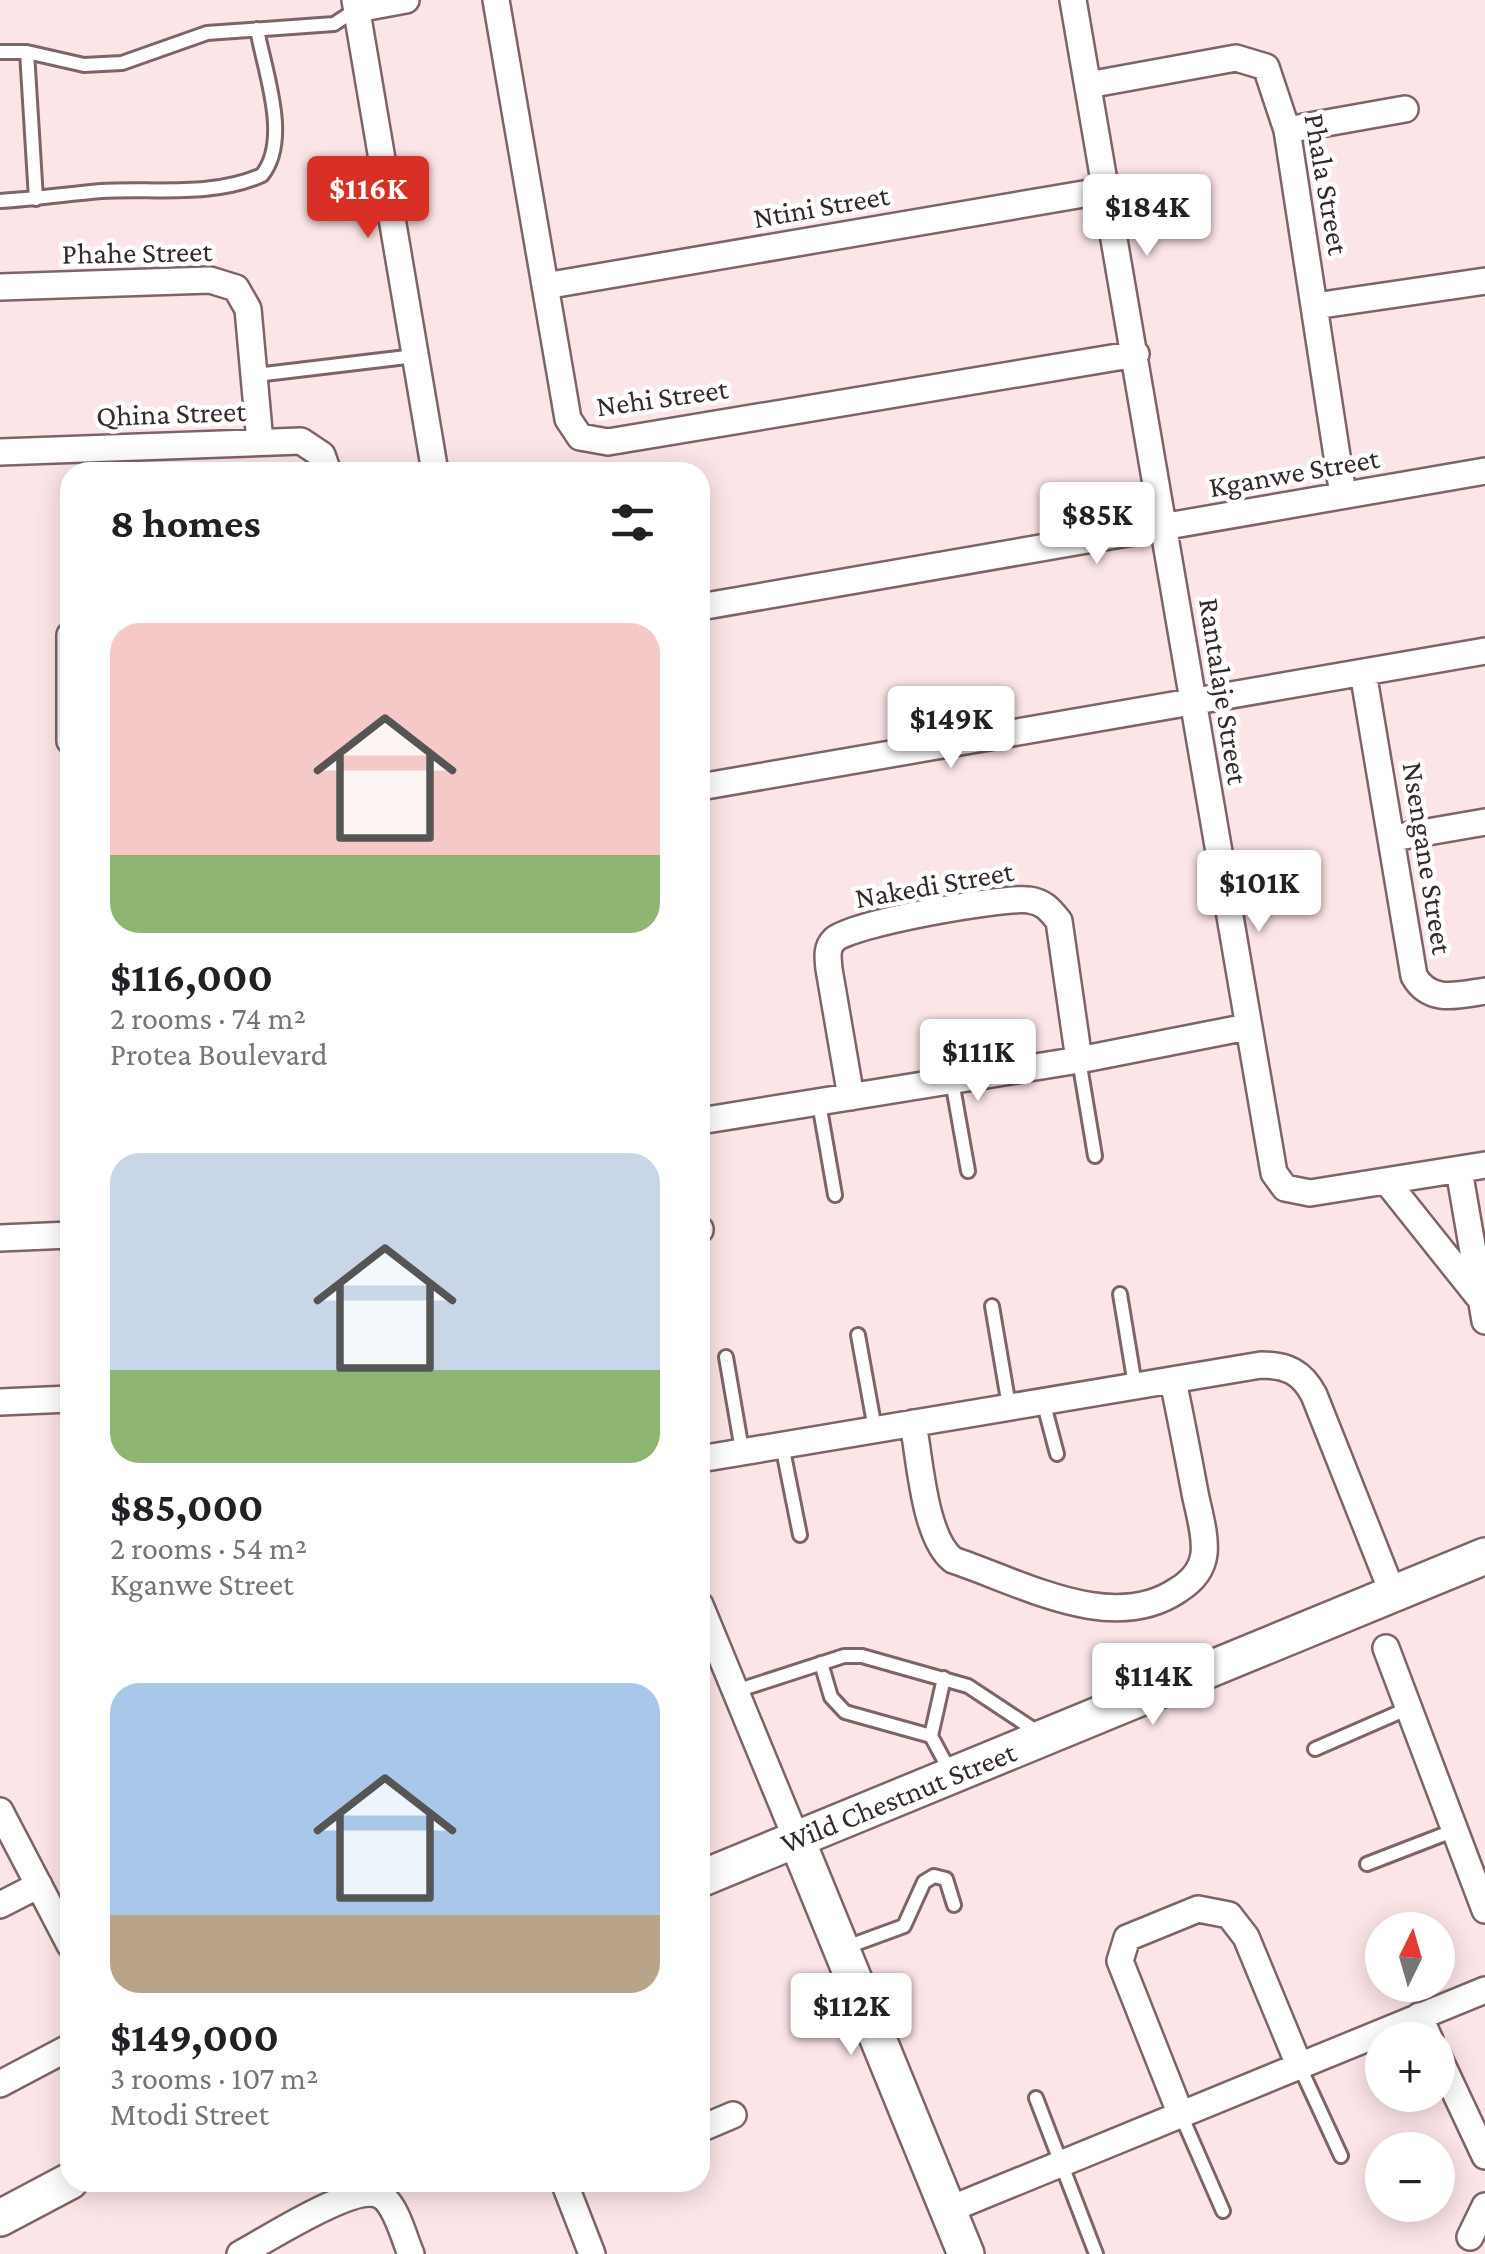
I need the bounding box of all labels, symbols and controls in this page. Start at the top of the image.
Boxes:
street label: Phala Street [1298,111,1356,258]
pin: $116K [298,156,438,241]
text: $116K [329,170,407,206]
pin: $184K [1077,174,1217,259]
street label: Ntini Street [751,178,893,234]
text: $184K [1105,188,1189,224]
street label: Phahe Street [62,234,213,270]
street label: Nehi Street [594,371,731,423]
street label: Qhina Street [95,394,248,432]
street label: Kganwe Street [1206,441,1383,504]
pin: $85K [1038,482,1156,567]
icon: filters [605,495,660,550]
text: $85K [1062,496,1132,532]
text: 8 homes [110,499,261,546]
street label: Rantalaje Street [1192,595,1255,788]
pin: $149K [881,686,1021,771]
icon: home [295,688,475,868]
text: $149K [910,700,992,736]
street label: Nsengane Street [1396,760,1460,958]
pin: $101K [1189,850,1329,935]
street label: Nakedi Street [852,854,1017,914]
text: $101K [1219,864,1299,900]
text: $116,000 [110,953,273,1000]
text: 2 rooms · 74 m² [110,1000,306,1036]
pin: $111K [908,1019,1048,1104]
text: $111K [942,1033,1014,1069]
text: Protea Boulevard [110,1036,328,1072]
icon: home [295,1218,475,1398]
text: $85,000 [110,1483,264,1530]
text: 2 rooms · 54 m² [110,1530,307,1566]
text: Kganwe Street [110,1566,294,1602]
pin: $114K [1083,1643,1223,1728]
text: $114K [1114,1657,1192,1693]
street label: Wild Chestnut Street [776,1734,1021,1859]
icon: home [295,1748,475,1928]
north arrow [1365,1912,1455,2002]
map controls [1365,1912,1455,2222]
pin: $112K [781,1973,921,2058]
text: $112K [813,1987,889,2023]
text: $149,000 [110,2013,279,2060]
button: + [1365,2022,1455,2112]
text: 3 rooms · 107 m² [110,2060,319,2096]
text: Mtodi Street [110,2096,269,2132]
button: − [1365,2132,1455,2222]

